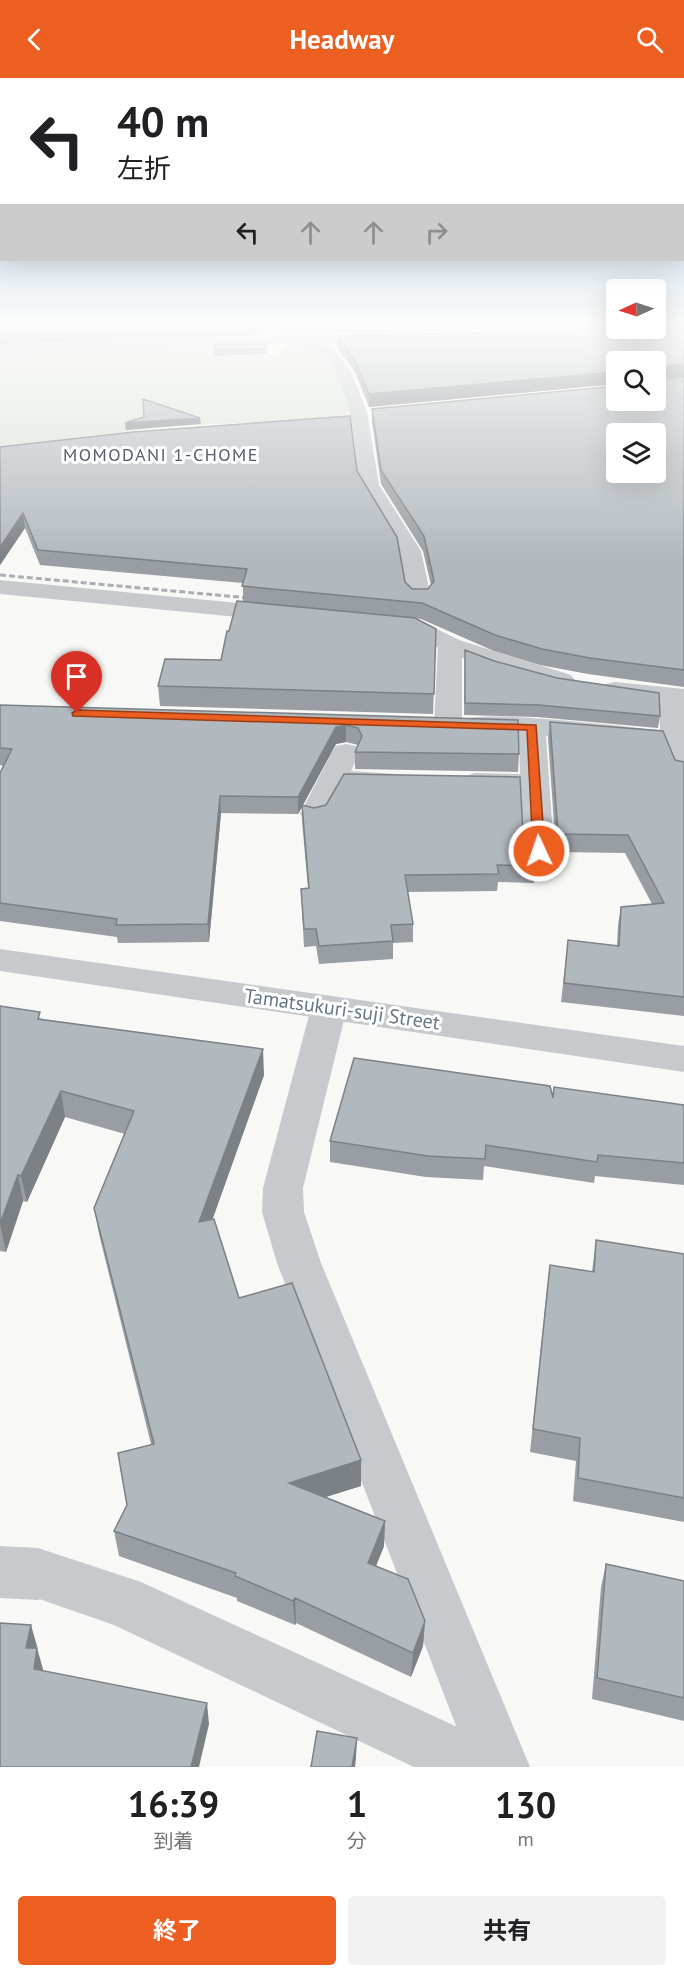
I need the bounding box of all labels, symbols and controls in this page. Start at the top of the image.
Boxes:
text: Headway [289,22,395,56]
icon: back [18,23,51,56]
icon: search [633,23,666,56]
text: 40 m [117,94,209,149]
icon: left [18,102,96,180]
text: 左折 [117,151,171,185]
icon: left [231,216,264,249]
icon: ahead [294,216,327,249]
icon: ahead [357,216,390,249]
icon: right [420,216,453,249]
north arrow [606,279,666,339]
map controls [606,279,666,483]
button: search [606,351,666,411]
button: layers [606,423,666,483]
district label: MOMODANI 1-CHOME [63,443,259,466]
pin [51,651,102,713]
icon: arrive [60,660,93,693]
position arrow [507,819,571,883]
street label: Tamatsukuri-suji Street [243,982,442,1036]
text: 16:39 [128,1780,219,1827]
text: 1 [347,1780,367,1827]
text: 130 [495,1781,556,1828]
text: m [517,1826,534,1852]
text: 到着 [153,1828,193,1854]
text: 分 [347,1828,367,1854]
button: 終了 [18,1896,336,1965]
button: 共有 [348,1896,666,1965]

